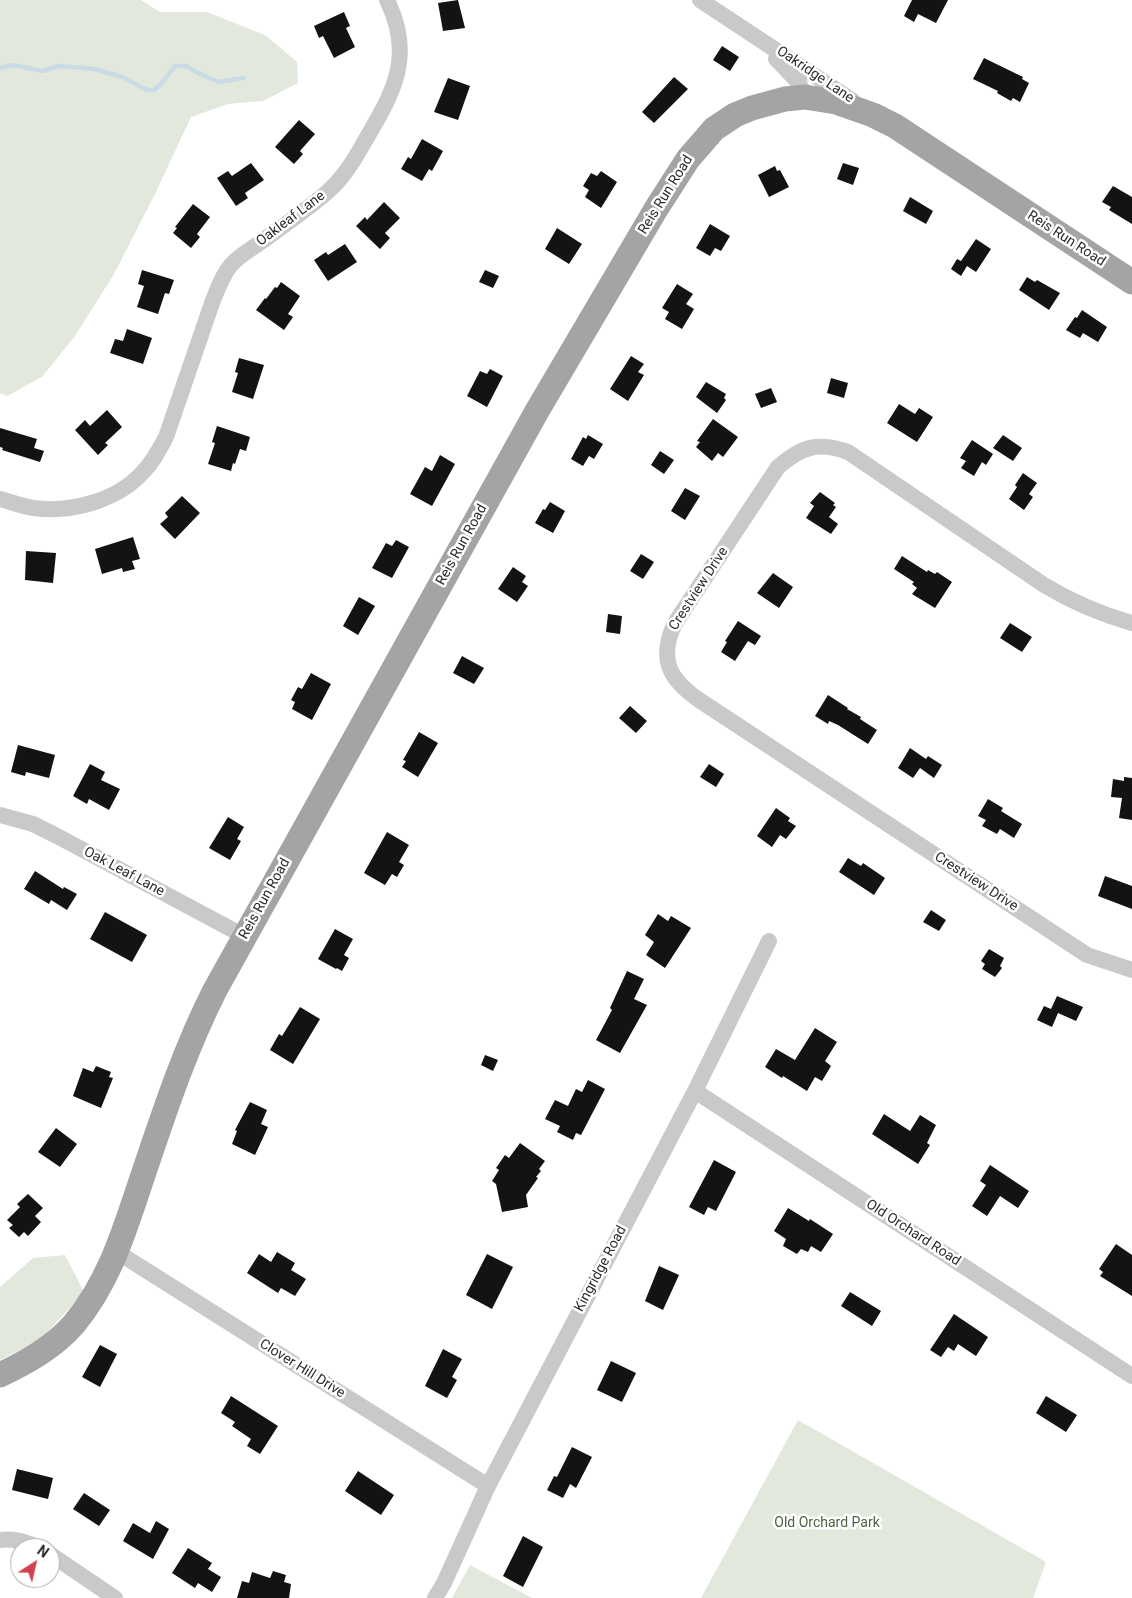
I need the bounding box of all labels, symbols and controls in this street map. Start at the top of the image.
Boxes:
street label: Oakridge Lane [773,43,857,107]
street label: Reis Run Road [635,152,697,238]
street label: Oakleaf Lane [253,188,329,250]
street label: Reis Run Road [1024,207,1108,271]
street label: Reis Run Road [433,502,491,588]
street label: Crestview Drive [666,544,732,634]
street label: Oak Leaf Lane [81,844,167,900]
street label: Crestview Drive [931,849,1021,915]
street label: Reis Run Road [236,856,294,942]
street label: Old Orchard Road [863,1196,963,1270]
street label: Kingridge Road [571,1223,631,1315]
street label: Clover Hill Drive [256,1336,348,1402]
park label: Old Orchard Park [774,1515,880,1531]
north arrow [10,1538,60,1588]
text: N [34,1542,52,1561]

